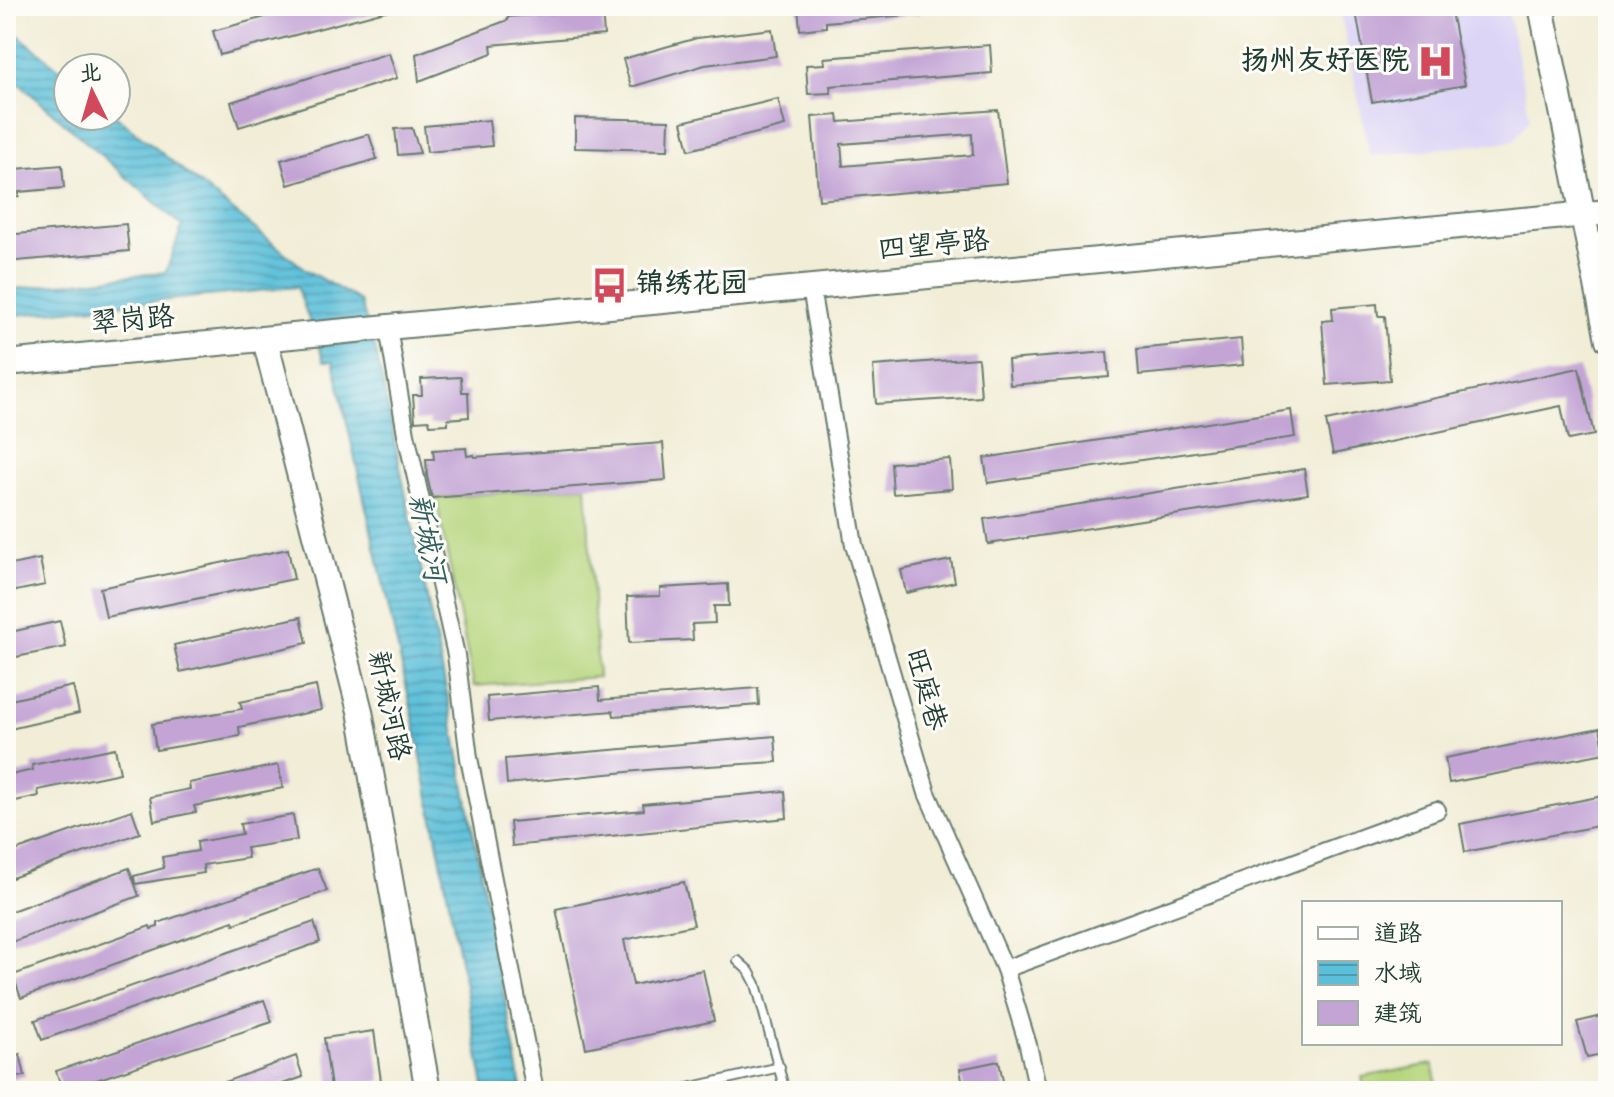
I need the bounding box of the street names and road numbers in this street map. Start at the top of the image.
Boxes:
street label: 四望亭路 [876,222,992,272]
street label: 翠岗路 [89,298,177,346]
street label: 旺庭巷 [893,644,956,737]
street label: 新城河路 [355,647,419,765]

